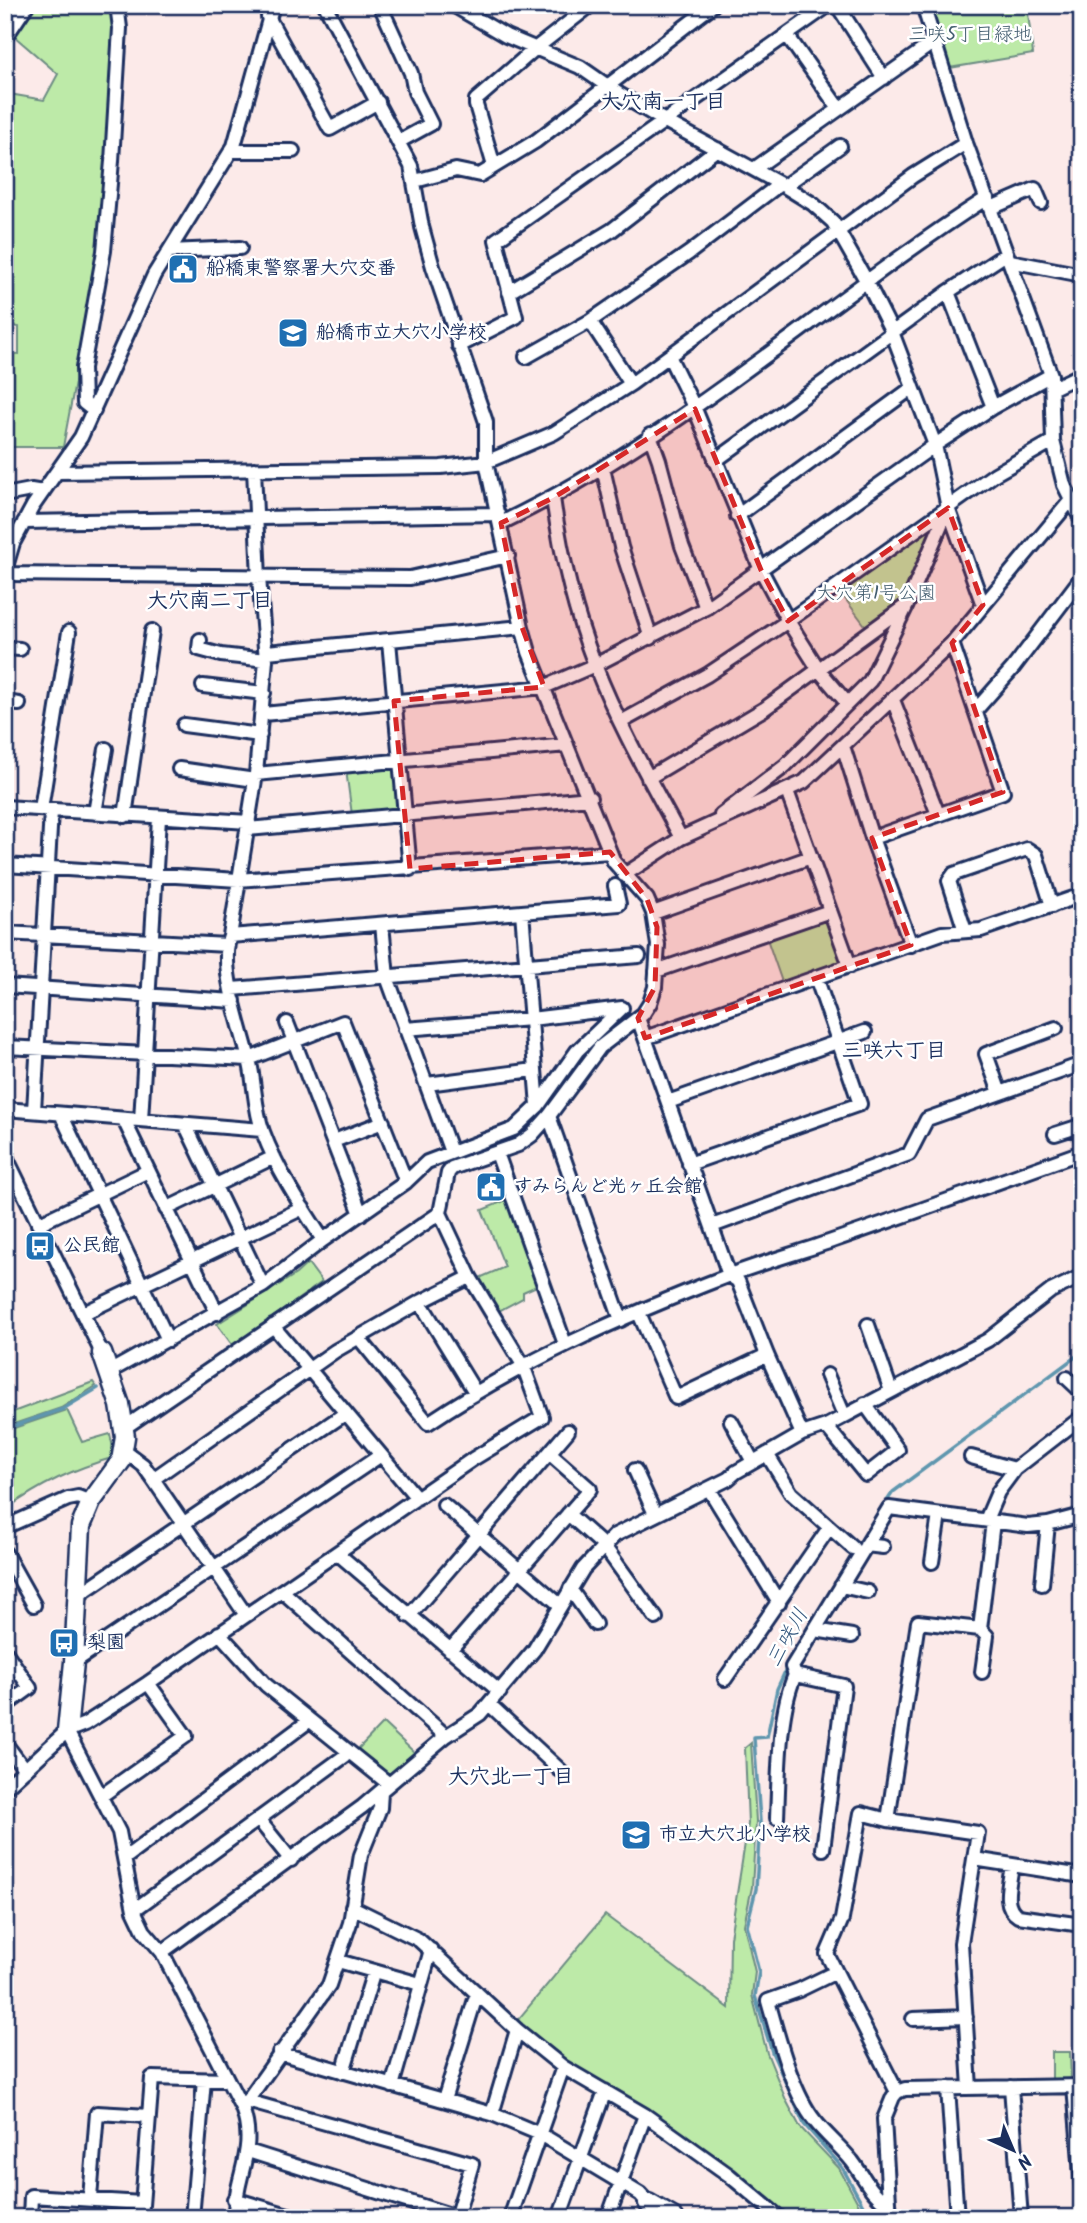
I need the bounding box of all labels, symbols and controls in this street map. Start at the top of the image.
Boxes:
park label: 三咲5丁目緑地 [908,20,1032,50]
district label: 大穴南一丁目 [600,86,726,119]
public building icon: 船橋東警察署大穴交番 [166,252,200,286]
place label: 船橋東警察署大穴交番 [206,254,396,284]
school or university icon: 船橋市立大穴小学校 [276,316,310,350]
place label: 船橋市立大穴小学校 [316,318,487,348]
park label: 大穴第1号公園 [816,579,936,609]
district label: 大穴南二丁目 [147,585,273,618]
district label: 三咲六丁目 [842,1035,947,1068]
public building icon: すみらんど光ヶ丘会館 [474,1170,508,1204]
place label: すみらんど光ヶ丘会館 [514,1172,702,1202]
bus stop icon: 公民館 [23,1229,57,1263]
place label: 公民館 [63,1231,120,1261]
water label: 三咲川 [758,1602,818,1674]
bus stop icon: 梨園 [47,1626,81,1660]
place label: 梨園 [87,1628,125,1658]
district label: 大穴北一丁目 [448,1761,574,1794]
school or university icon: 市立大穴北小学校 [619,1818,653,1852]
place label: 市立大穴北小学校 [659,1820,811,1850]
north arrow [978,2114,1048,2184]
text: N [1009,2146,1038,2176]

